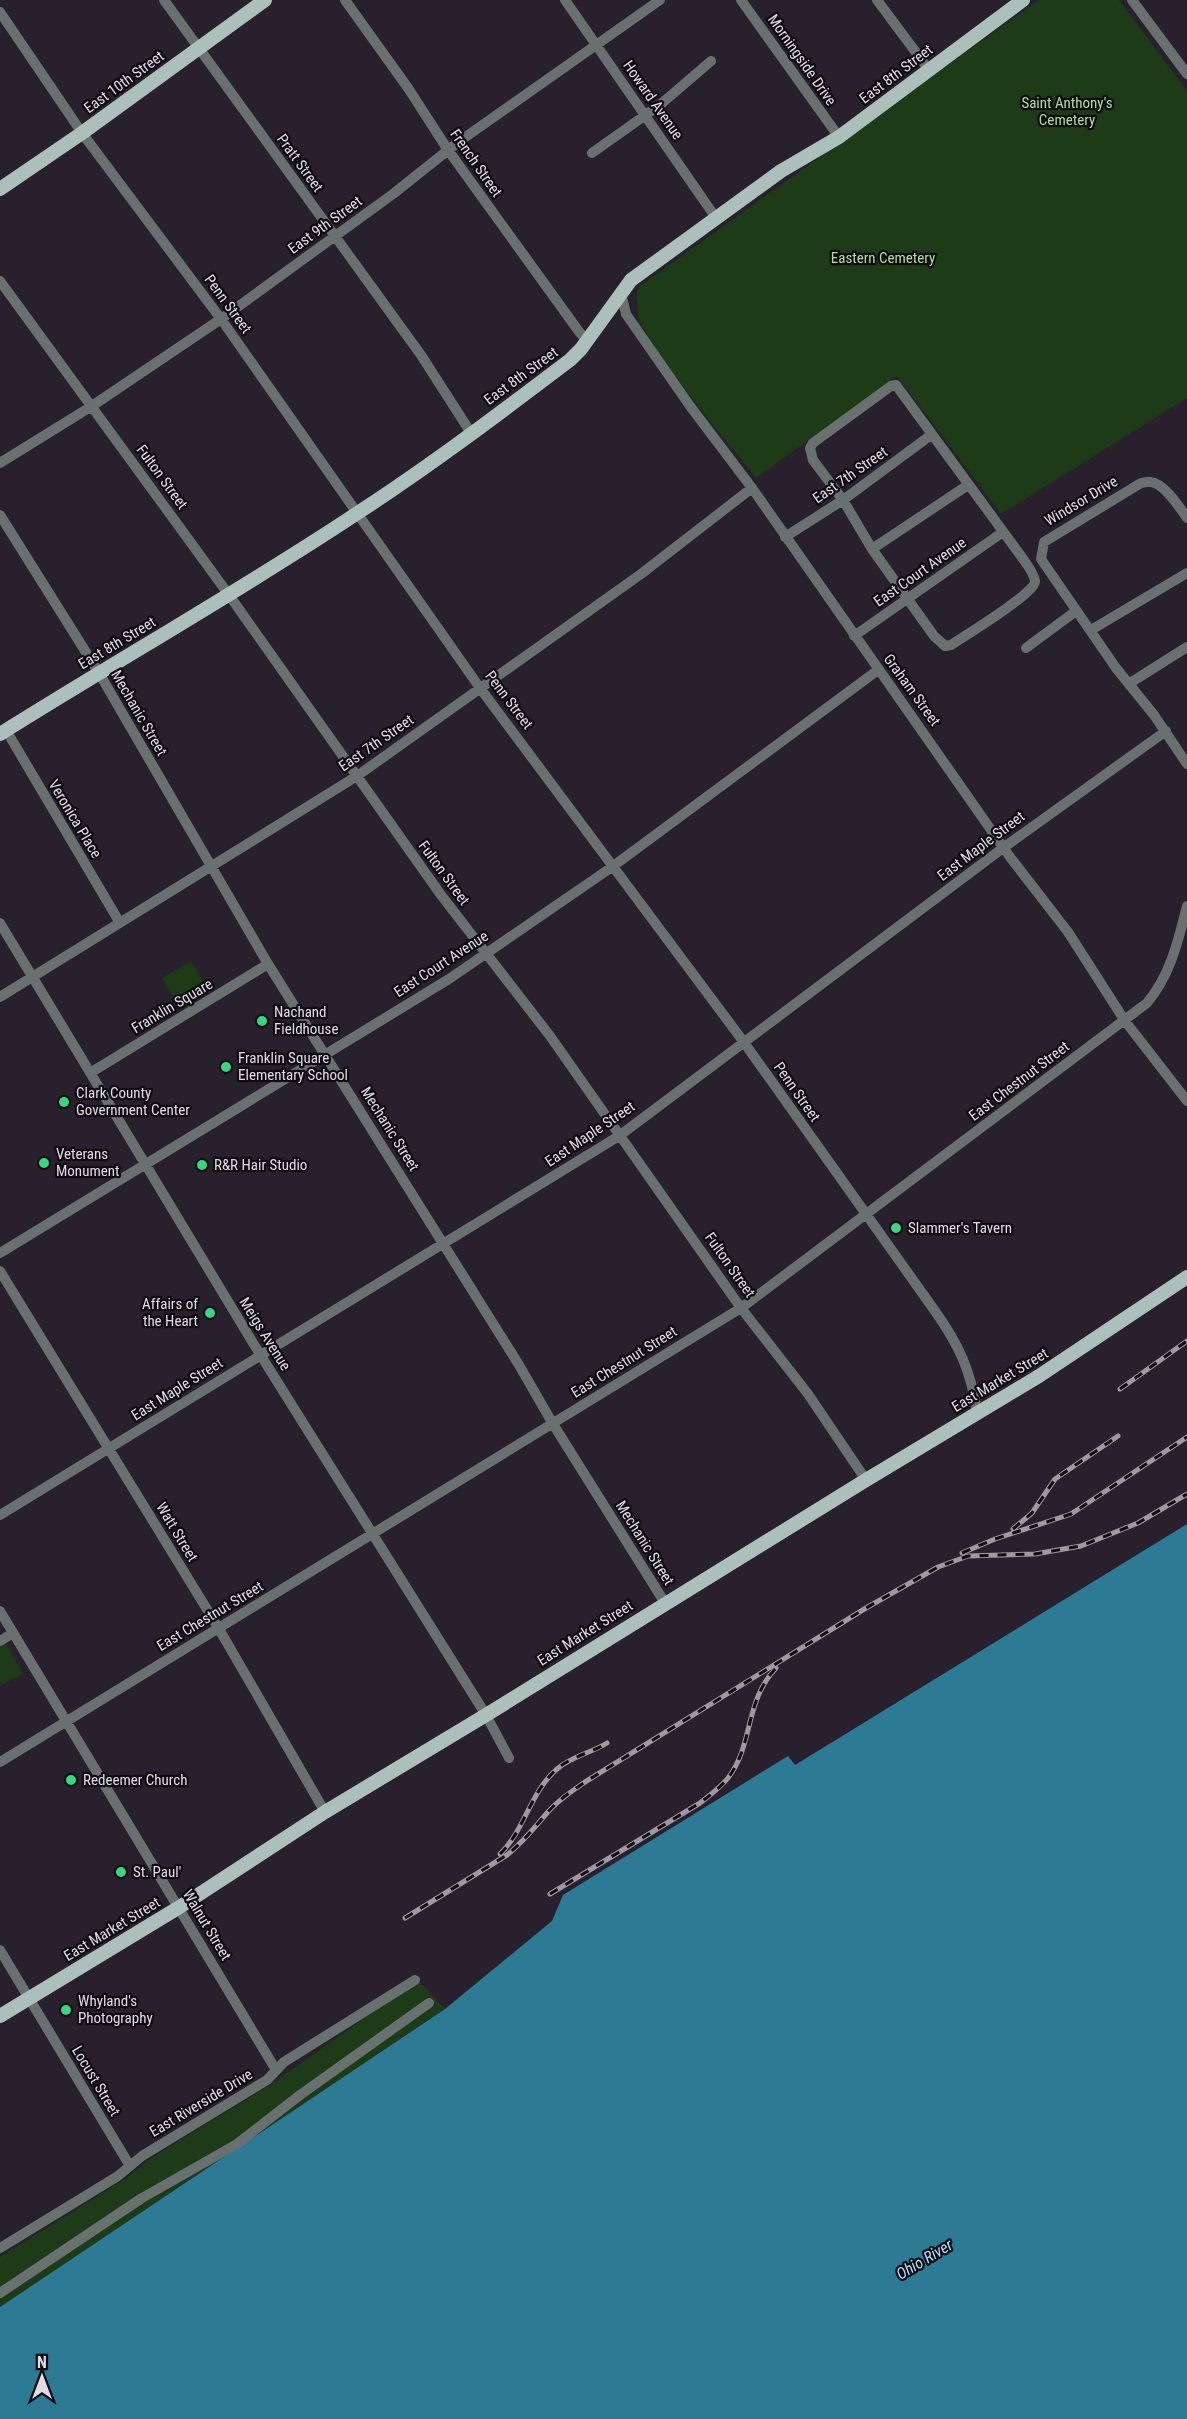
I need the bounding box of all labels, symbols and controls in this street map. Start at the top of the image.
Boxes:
street label: Morningside Drive [764,11,840,109]
street label: East 8th Street [856,41,936,107]
street label: East 10th Street [81,47,167,117]
street label: Howard Avenue [619,57,687,143]
park label: Saint Anthony's Cemetery [1021,94,1113,129]
street label: French Street [446,126,506,200]
street label: Pratt Street [273,131,327,195]
street label: East 9th Street [284,192,366,258]
park label: Eastern Cemetery [831,249,935,267]
street label: Penn Street [201,271,255,337]
street label: East 8th Street [480,343,562,409]
street label: Fulton Street [133,441,191,513]
street label: East 7th Street [809,443,891,507]
street label: Windsor Drive [1041,472,1121,530]
street label: East Court Avenue [870,533,970,611]
street label: East 8th Street [75,613,159,673]
street label: Graham Street [880,650,944,730]
street label: Mechanic Street [107,667,171,759]
street label: Penn Street [481,667,537,733]
street label: East 7th Street [335,711,417,775]
street label: Veronica Place [45,777,105,861]
street label: East Maple Street [934,807,1028,885]
street label: Fulton Street [415,837,473,909]
street label: East Court Avenue [391,927,491,1001]
street label: Franklin Square [128,975,216,1037]
place label: Nachand Fieldhouse [274,1003,338,1038]
marker: Nachand Fieldhouse [255,1014,269,1028]
street label: East Chestnut Street [965,1037,1073,1125]
place label: Franklin Square Elementary School [238,1049,348,1084]
street label: Penn Street [770,1059,824,1125]
marker: Franklin Square Elementary School [219,1060,233,1074]
place label: Clark County Government Center [76,1084,190,1119]
street label: Mechanic Street [357,1084,423,1174]
marker: Clark County Government Center [57,1095,71,1109]
street label: East Maple Street [542,1097,638,1171]
place label: Veterans Monument [56,1145,119,1180]
marker: Veterans Monument [37,1156,51,1170]
place label: R&R Hair Studio [214,1156,307,1174]
marker: R&R Hair Studio [195,1158,209,1172]
place label: Slammer's Tavern [908,1219,1012,1237]
marker: Slammer's Tavern [889,1221,903,1235]
street label: Fulton Street [701,1229,759,1301]
street label: Meigs Avenue [235,1294,295,1374]
place label: Affairs of the Heart [142,1295,198,1330]
marker: Affairs of the Heart [203,1306,217,1320]
street label: East Chestnut Street [568,1322,680,1402]
street label: East Market Street [949,1344,1051,1416]
street label: East Maple Street [128,1354,226,1424]
street label: Mechanic Street [612,1498,678,1588]
street label: Watt Street [152,1499,202,1565]
street label: East Chestnut Street [154,1577,266,1655]
street label: East Market Street [534,1596,636,1670]
place label: Redeemer Church [83,1771,187,1789]
marker: Redeemer Church [64,1773,78,1787]
place label: St. Paul' [133,1863,181,1881]
marker: St. Paul' [114,1865,128,1879]
street label: Walnut Street [179,1886,235,1964]
street label: East Market Street [61,1893,163,1965]
place label: Whyland's Photography [78,1992,153,2027]
marker: Whyland's Photography [59,2003,73,2017]
street label: Locust Street [68,2043,124,2119]
street label: East Riverside Drive [146,2065,256,2141]
water label: Ohio River [893,2235,957,2284]
north arrow [12,2347,72,2407]
text: N [37,2353,47,2372]

